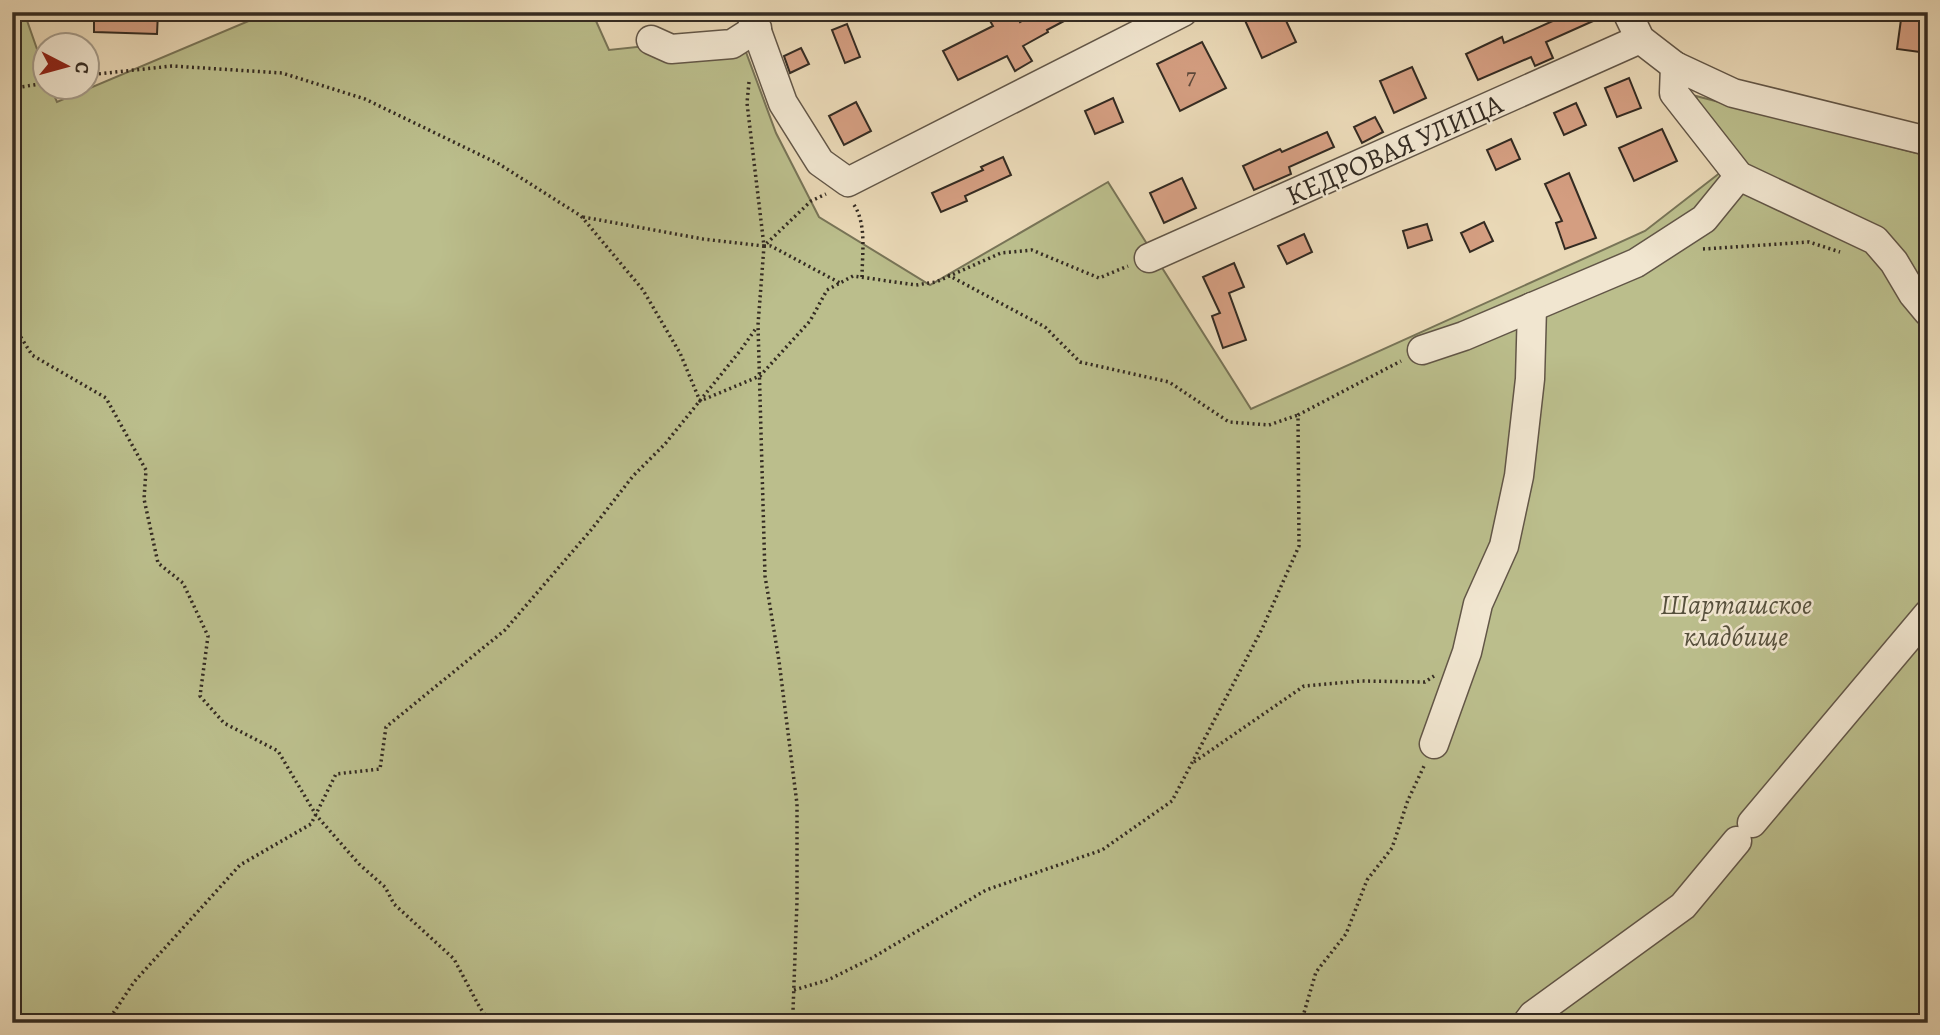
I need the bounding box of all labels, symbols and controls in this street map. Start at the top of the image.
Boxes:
north arrow [32,32,102,102]
text: С [68,60,95,75]
house number: 7 [1186,60,1197,92]
street label: КЕДРОВАЯ УЛИЦА [1280,85,1509,215]
park label: Шарташское кладбище [1660,586,1812,656]

